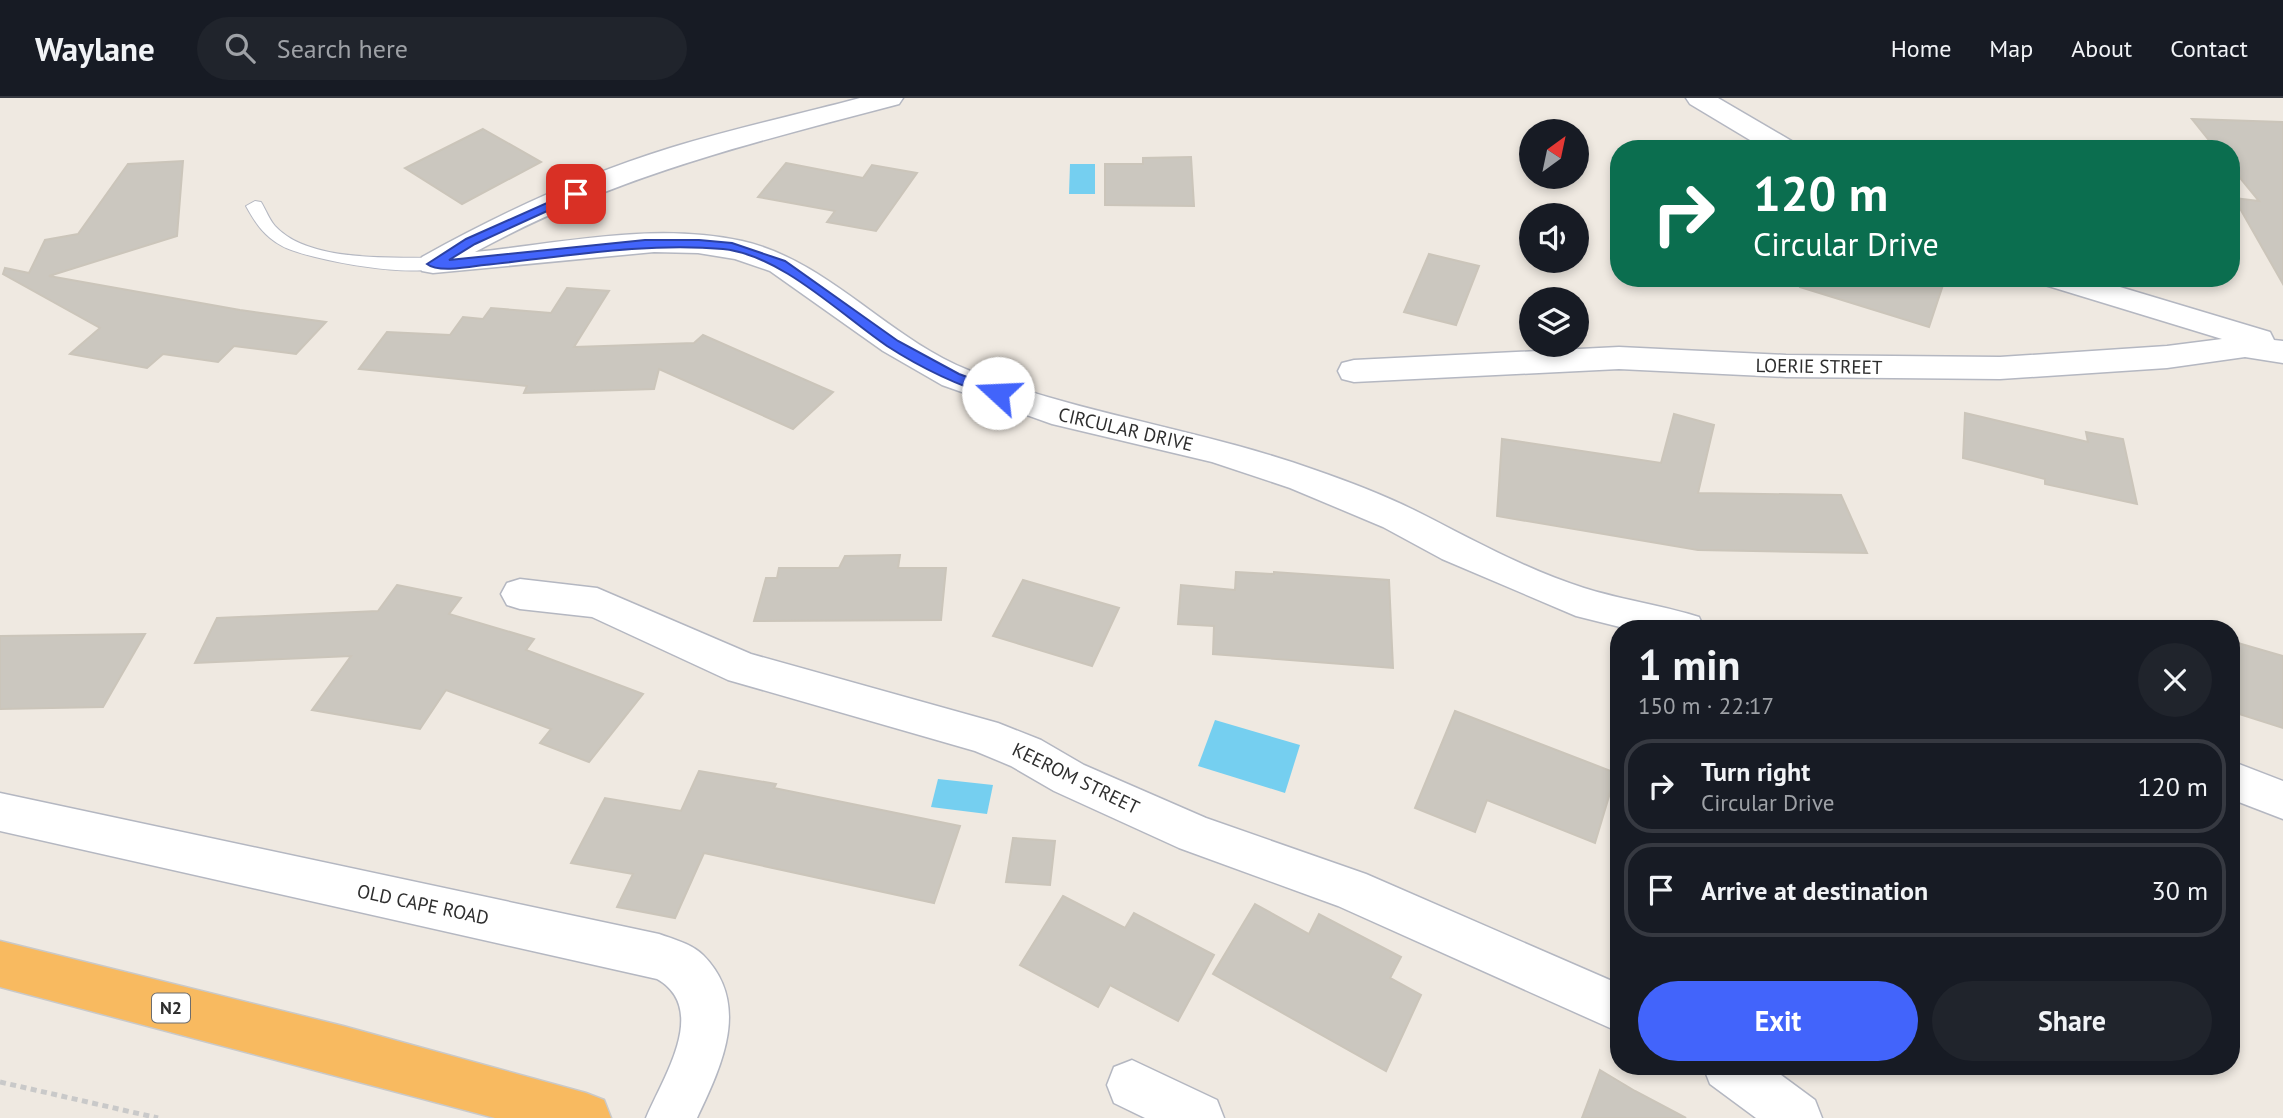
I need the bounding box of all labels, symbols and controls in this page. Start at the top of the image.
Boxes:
search box [197,17,687,80]
text: Waylane [35,27,155,70]
icon: search [221,29,259,67]
text: Search here [277,32,408,65]
text: Home [1891,33,1951,64]
text: Map [1989,33,2033,64]
text: About [2071,33,2132,64]
text: Contact [2170,33,2248,64]
north arrow [1519,119,1589,189]
map controls [1519,119,1589,357]
text: 120 m [1753,161,1888,225]
pin [546,164,606,224]
icon: right [1638,168,1729,259]
icon: arrive [557,175,595,213]
button: sound [1519,203,1589,273]
text: Circular Drive [1753,223,1939,265]
button: layers [1519,287,1589,357]
street label: LOERIE STREET [1755,353,1883,379]
position arrow [961,356,1035,430]
street label: CIRCULAR DRIVE [1056,402,1196,456]
text: 1 min [1638,637,1740,692]
button: close [2138,643,2212,717]
text: 150 m · 22:17 [1638,691,1774,720]
street label: KEEROM STREET [1009,737,1144,819]
text: Turn right [1701,755,1810,788]
icon: right [1642,767,1680,805]
text: 120 m [2137,770,2208,803]
text: Circular Drive [1701,788,1835,817]
icon: arrive [1642,871,1680,909]
text: Arrive at destination [1701,874,1928,907]
text: 30 m [2152,874,2208,907]
street label: OLD CAPE ROAD [355,878,491,930]
button: Exit [1638,981,1918,1061]
button: Share [1932,981,2212,1061]
road number: N2 [152,994,190,1023]

